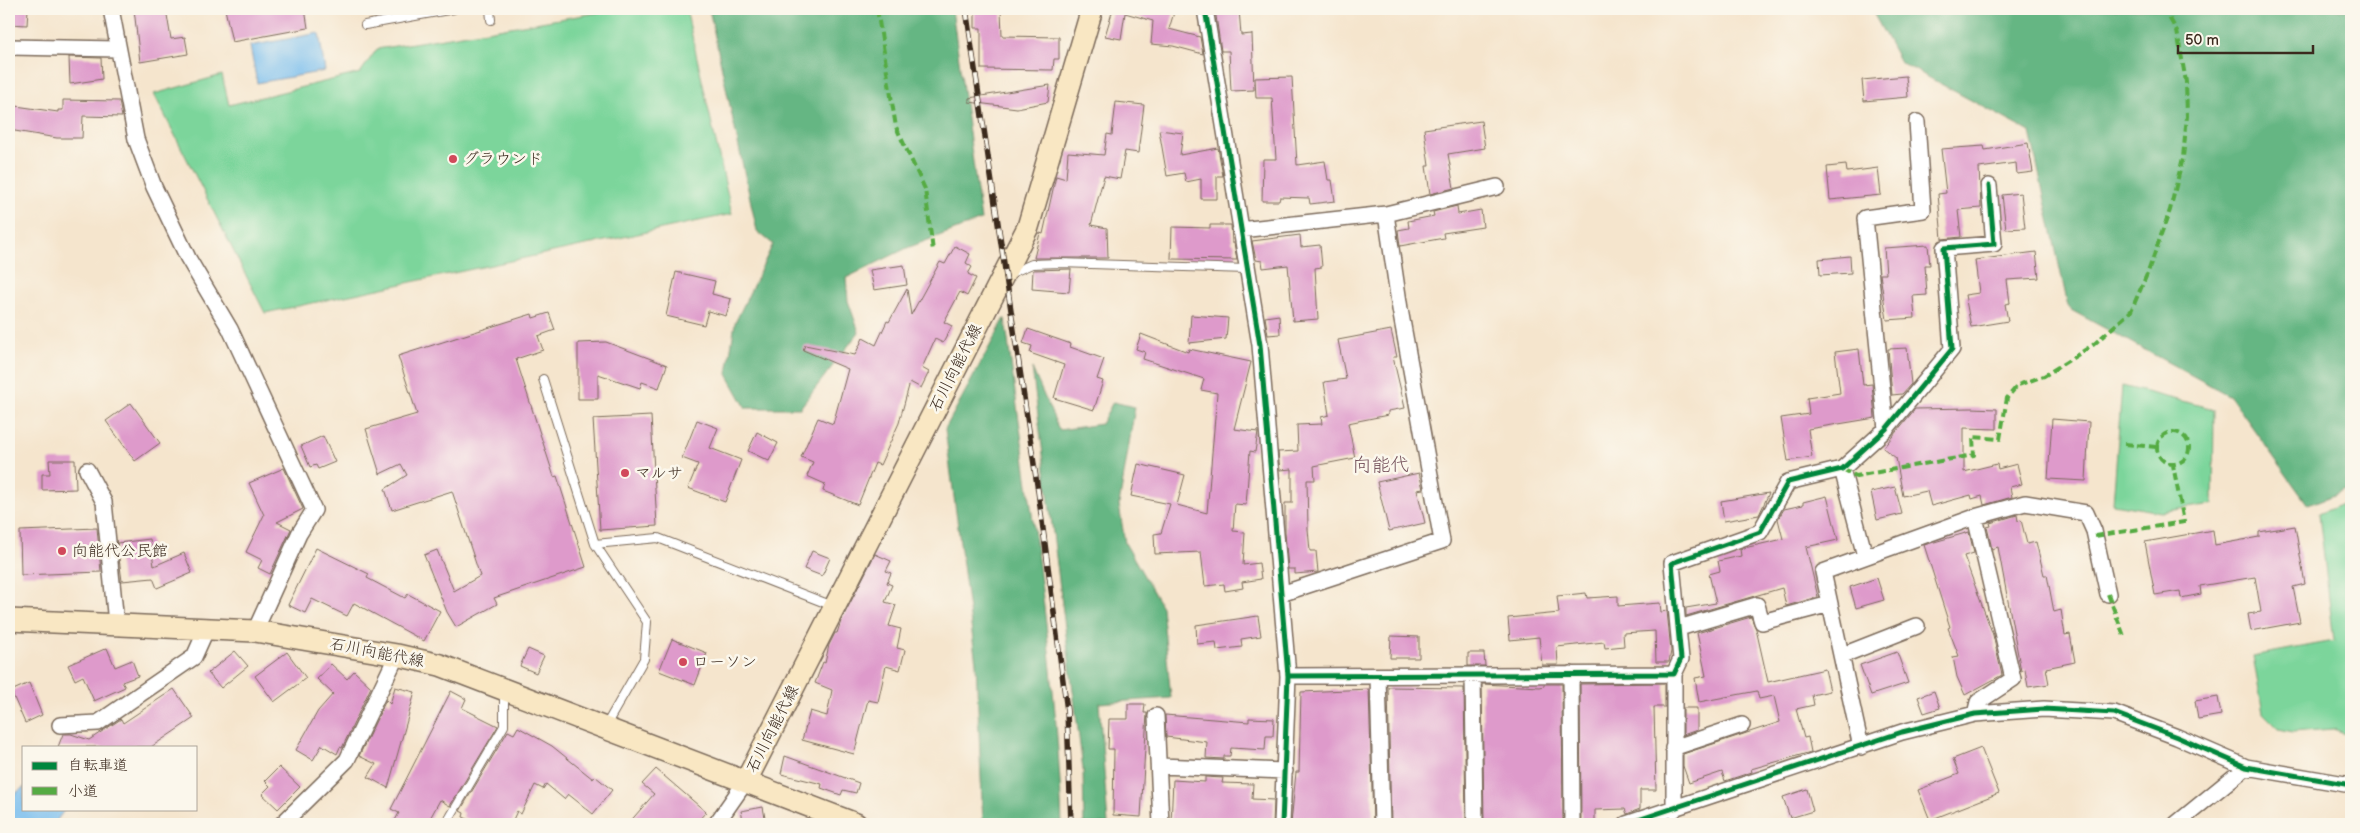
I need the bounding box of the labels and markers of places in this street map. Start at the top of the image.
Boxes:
place label: グラウンド [463,150,543,169]
marker: グラウンド [447,153,459,165]
place label: マルサ [635,464,683,483]
marker: マルサ [619,467,631,479]
place label: 向能代公民館 [72,542,168,561]
marker: 向能代公民館 [56,545,68,557]
place label: ローソン [693,653,757,672]
marker: ローソン [677,656,689,668]

